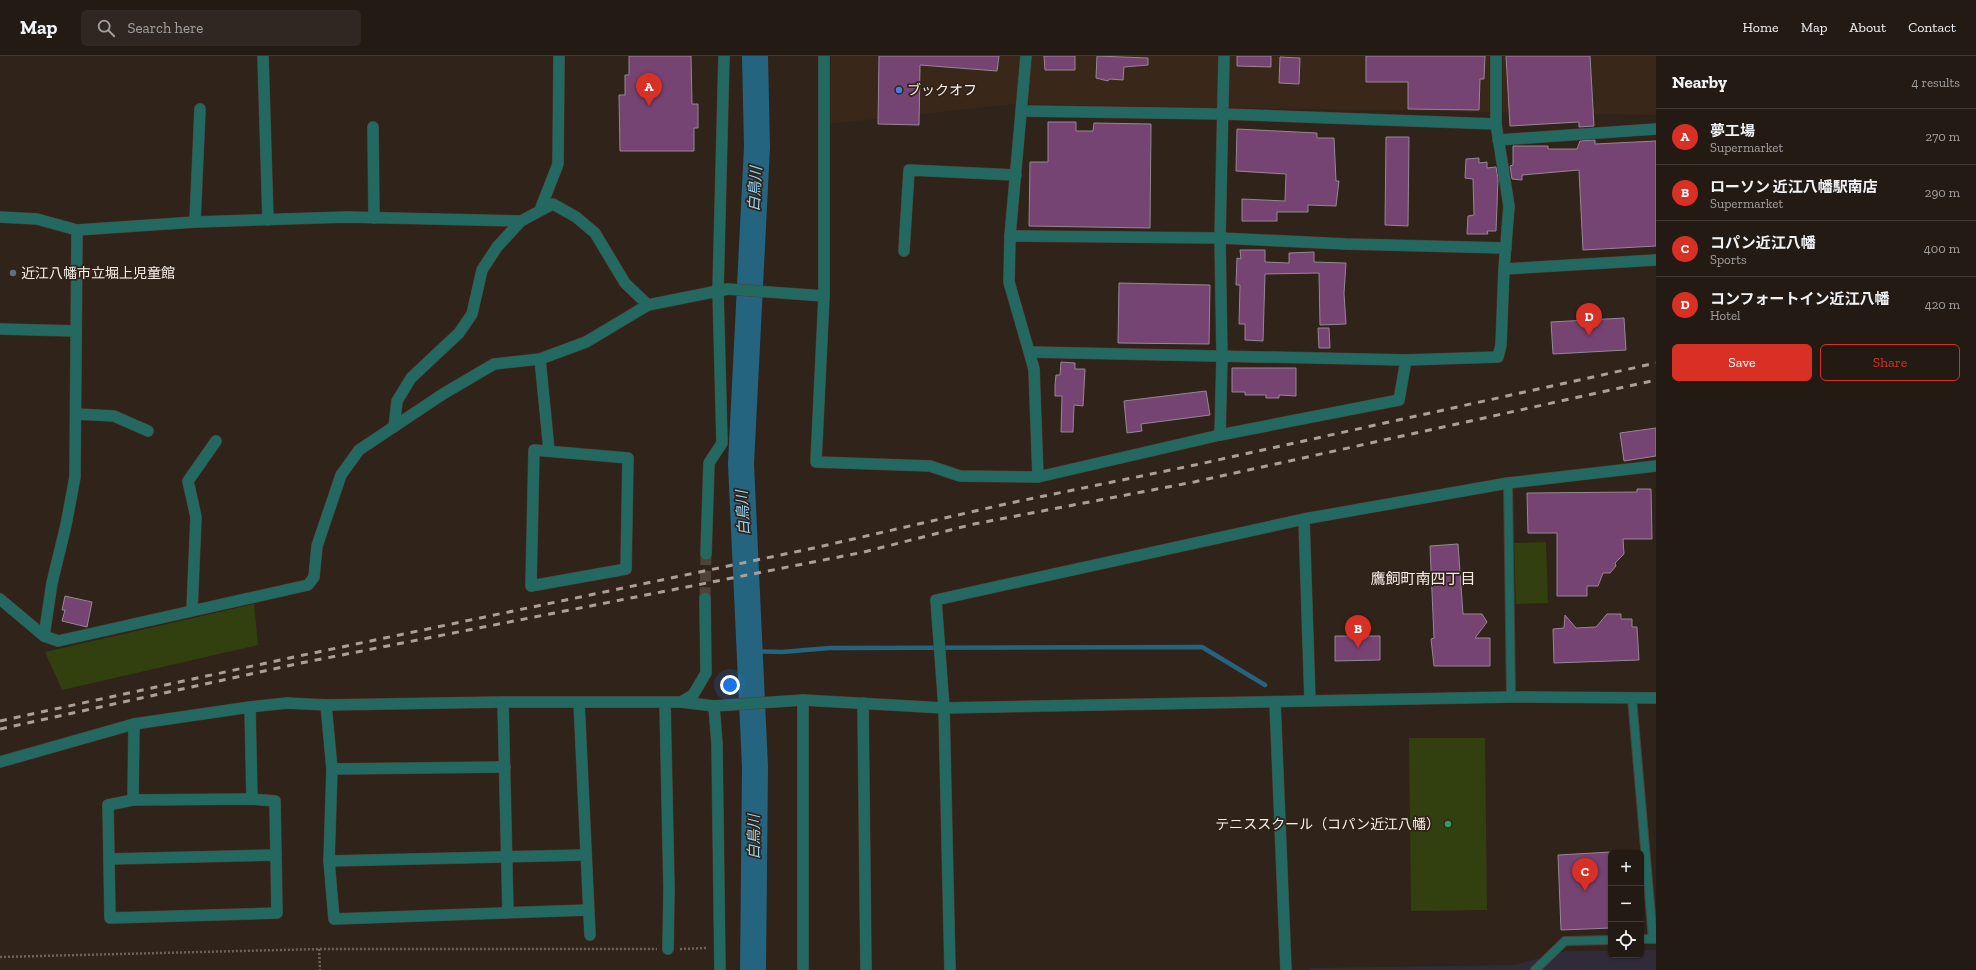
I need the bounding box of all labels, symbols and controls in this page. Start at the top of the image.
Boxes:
search box [81,10,361,46]
text: Map [20,16,57,39]
icon: search [95,17,117,39]
text: Search here [127,19,203,37]
text: Home [1743,19,1779,36]
text: Map [1801,19,1827,36]
text: About [1849,19,1886,36]
text: Contact [1908,19,1956,36]
text: Nearby [1672,72,1727,92]
pin: A [636,73,662,106]
text: 4 results [1912,75,1960,90]
place label: ブックオフ [907,82,977,99]
marker: ブックオフ [894,85,904,95]
text: 夢工場 [1710,122,1755,140]
text: A [1681,129,1689,144]
text: 270 m [1926,129,1960,144]
text: Supermarket [1710,140,1783,155]
water label: 白鳥川 [745,164,765,212]
text: ローソン 近江八幡駅南店 [1710,178,1878,196]
text: B [1681,185,1689,200]
text: 290 m [1925,185,1960,200]
text: Supermarket [1710,196,1783,211]
text: コパン近江八幡 [1710,234,1816,252]
text: C [1681,241,1689,256]
text: 400 m [1924,241,1960,256]
text: Sports [1710,252,1747,267]
place label: 近江八幡市立堀上児童館 [21,265,175,282]
marker: 近江八幡市立堀上児童館 [8,268,18,278]
text: コンフォートイン近江八幡 [1710,290,1890,308]
text: D [1680,297,1690,312]
text: 420 m [1925,297,1960,312]
pin: D [1576,303,1602,336]
text: Hotel [1710,308,1741,323]
button: Save [1672,344,1812,381]
button: Share [1820,344,1960,381]
water label: 白鳥川 [733,488,753,536]
district label: 鷹飼町南四丁目 [1370,570,1476,588]
pin: B [1345,615,1371,648]
your location [720,675,740,695]
water label: 白鳥川 [745,813,763,860]
place label: テニススクール（コパン近江八幡） [1215,816,1440,833]
marker: テニススクール（コパン近江八幡） [1443,819,1453,829]
map controls [1608,850,1644,958]
button: + [1608,850,1644,886]
pin: C [1572,858,1598,891]
button: − [1608,886,1644,922]
button: locate [1608,922,1644,958]

